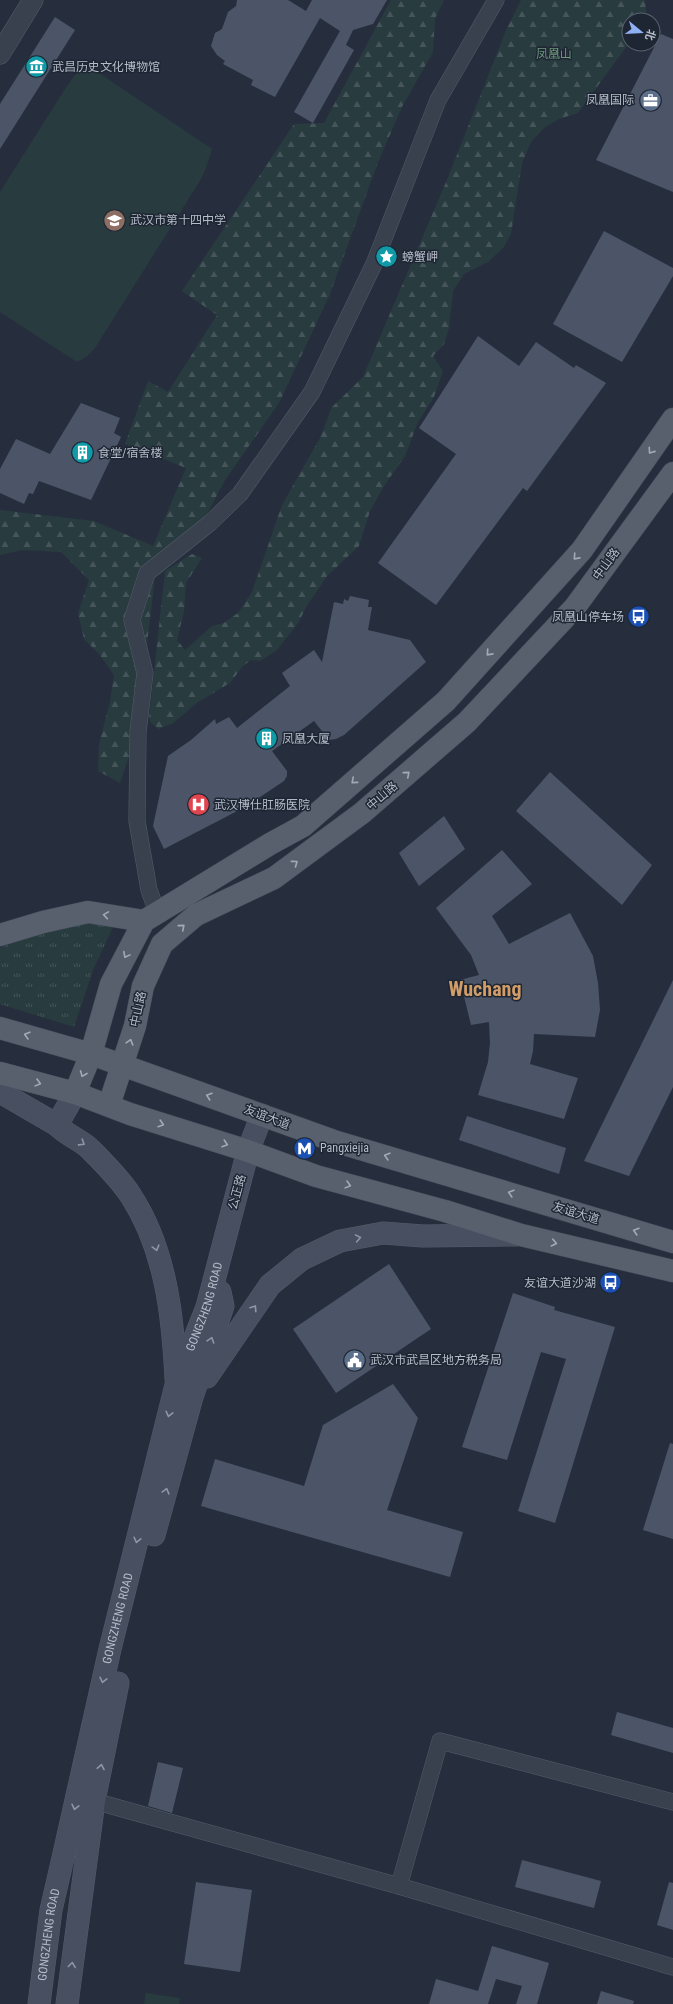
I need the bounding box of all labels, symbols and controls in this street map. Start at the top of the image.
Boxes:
north arrow [621,12,661,52]
text: 北 [642,28,658,42]
park label: 凤凰山 [536,47,572,61]
museum icon: 武昌历史文化博物馆 [24,54,50,80]
place label: 武昌历史文化博物馆 [52,60,160,74]
office icon: 凤凰国际 [637,87,663,113]
place label: 凤凰国际 [586,93,634,107]
school or university icon: 武汉市第十四中学 [102,207,128,233]
place label: 武汉市第十四中学 [130,213,226,227]
place icon: 螃蟹岬 [373,244,399,270]
place label: 螃蟹岬 [402,250,438,264]
building icon: 食堂/宿舍楼 [69,440,95,466]
place label: 食堂/宿舍楼 [98,446,162,460]
one-way arrow [648,447,656,454]
street label: 中山路 [590,545,622,583]
one-way arrow [573,552,581,560]
bus stop icon: 凤凰山停车场 [626,604,652,630]
place label: 凤凰山停车场 [552,610,624,624]
one-way arrow [486,649,493,656]
building icon: 凤凰大厦 [254,726,280,752]
place label: 凤凰大厦 [282,732,330,746]
one-way arrow [403,771,410,778]
one-way arrow [351,777,359,784]
street label: 中山路 [364,779,400,813]
hospital icon: 武汉博仕肛肠医院 [186,792,212,818]
place label: 武汉博仕肛肠医院 [214,798,310,812]
one-way arrow [290,861,297,868]
one-way arrow [103,911,109,919]
one-way arrow [178,924,185,931]
one-way arrow [124,951,131,959]
district label: Wuchang [448,977,522,1001]
street label: 中山路 [127,990,149,1028]
one-way arrow [24,1032,30,1040]
one-way arrow [125,1039,134,1046]
one-way arrow [80,1070,88,1077]
one-way arrow [34,1078,41,1087]
one-way arrow [206,1092,213,1100]
street label: 友谊大道 [242,1102,292,1132]
one-way arrow [157,1119,164,1127]
metro station icon: Pangxiejia [292,1135,318,1161]
one-way arrow [78,1138,85,1146]
one-way arrow [221,1139,228,1148]
place label: Pangxiejia [320,1141,369,1155]
one-way arrow [383,1152,390,1161]
street label: 公正路 [226,1173,248,1211]
one-way arrow [345,1180,352,1188]
one-way arrow [508,1189,515,1198]
street label: 友谊大道 [551,1199,601,1227]
one-way arrow [632,1227,639,1236]
one-way arrow [355,1234,362,1242]
one-way arrow [551,1238,557,1246]
one-way arrow [151,1244,159,1251]
street label: GONGZHENG ROAD [183,1260,226,1353]
bus stop icon: 友谊大道沙湖 [598,1270,624,1296]
place label: 友谊大道沙湖 [524,1276,596,1290]
one-way arrow [249,1305,256,1312]
one-way arrow [207,1337,215,1344]
public building icon: 武汉市武昌区地方税务局 [342,1347,368,1373]
place label: 武汉市武昌区地方税务局 [370,1353,502,1367]
one-way arrow [165,1411,173,1417]
one-way arrow [161,1488,170,1495]
one-way arrow [134,1537,142,1543]
street label: GONGZHENG ROAD [100,1571,136,1665]
one-way arrow [100,1677,108,1683]
one-way arrow [96,1764,104,1771]
one-way arrow [72,1804,80,1810]
street label: GONGZHENG ROAD [35,1887,63,1982]
one-way arrow [67,1962,76,1968]

